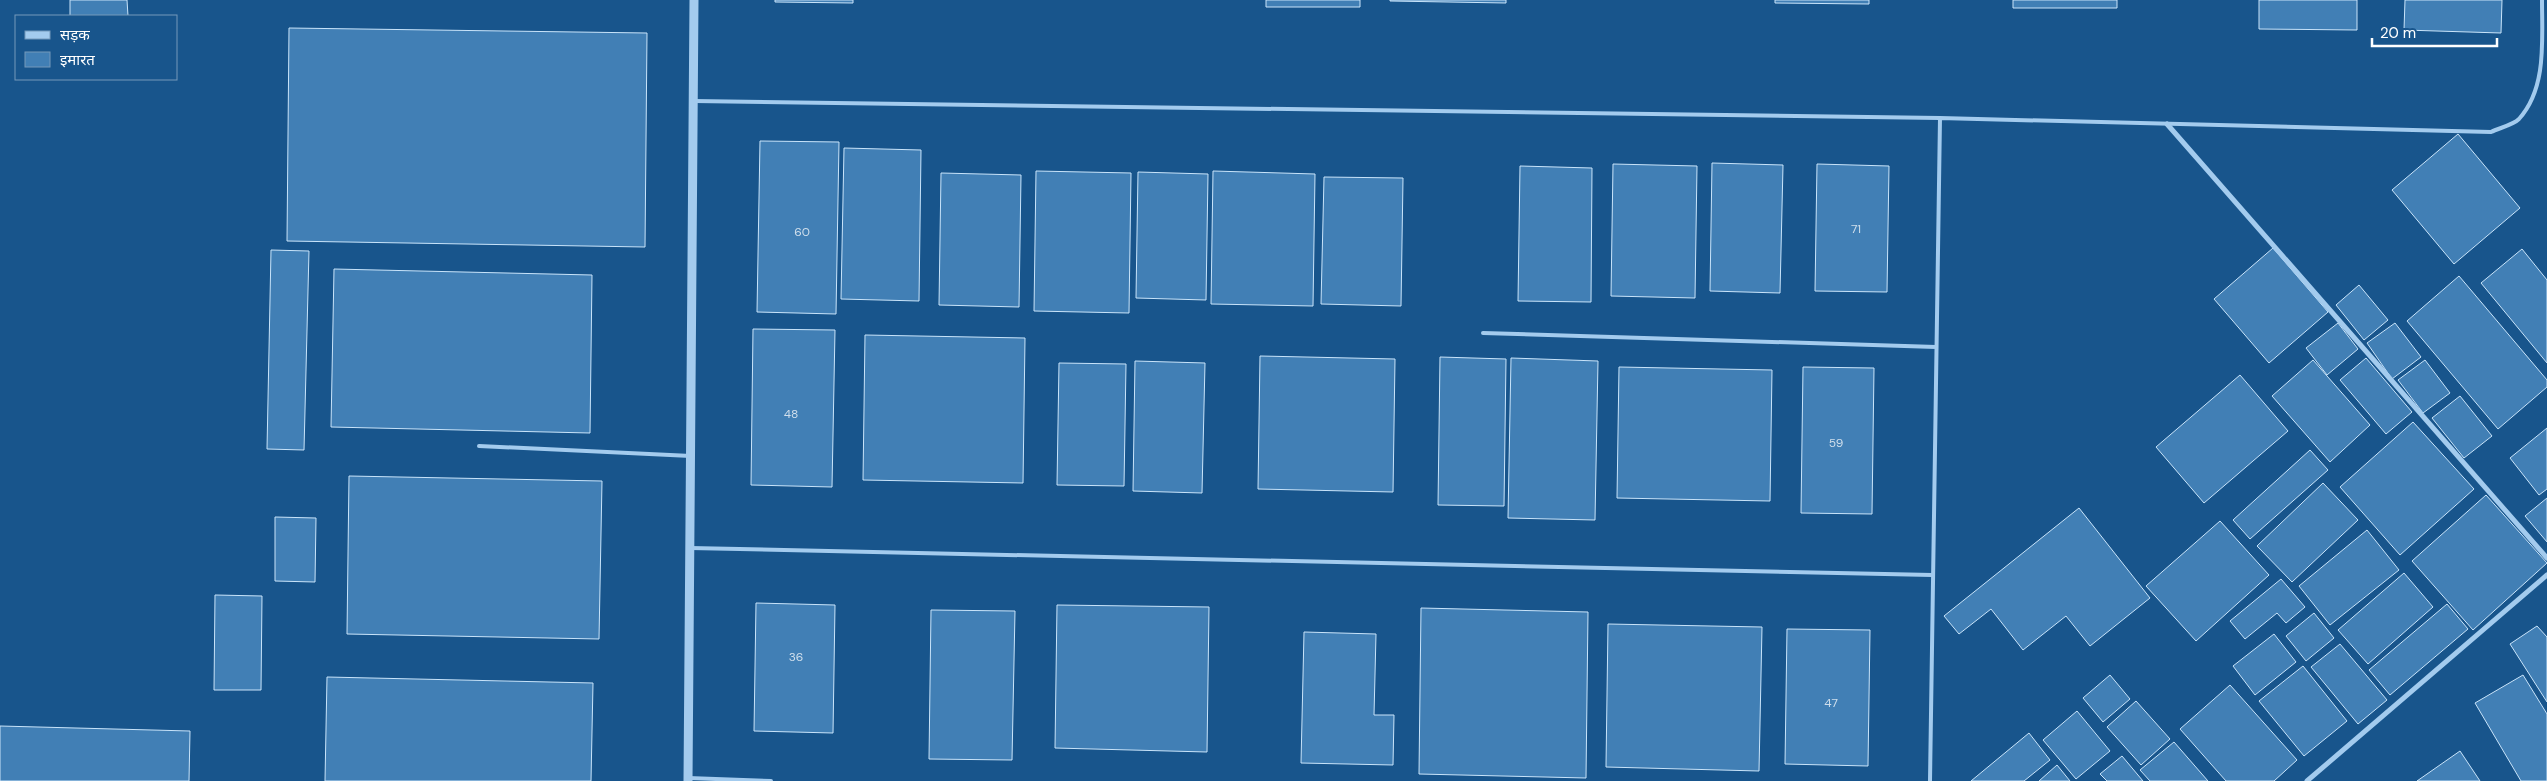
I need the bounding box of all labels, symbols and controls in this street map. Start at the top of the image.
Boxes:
legend [15,15,178,80]
scale bar [2372,15,2497,47]
text: 20 m [2380,23,2416,43]
text: सड़क [60,25,90,45]
text: इमारत [60,50,95,70]
house number: 71 [1851,221,1861,237]
house number: 60 [794,224,810,240]
house number: 48 [784,406,798,422]
house number: 59 [1829,435,1843,451]
house number: 36 [789,649,803,665]
house number: 47 [1824,695,1838,711]

